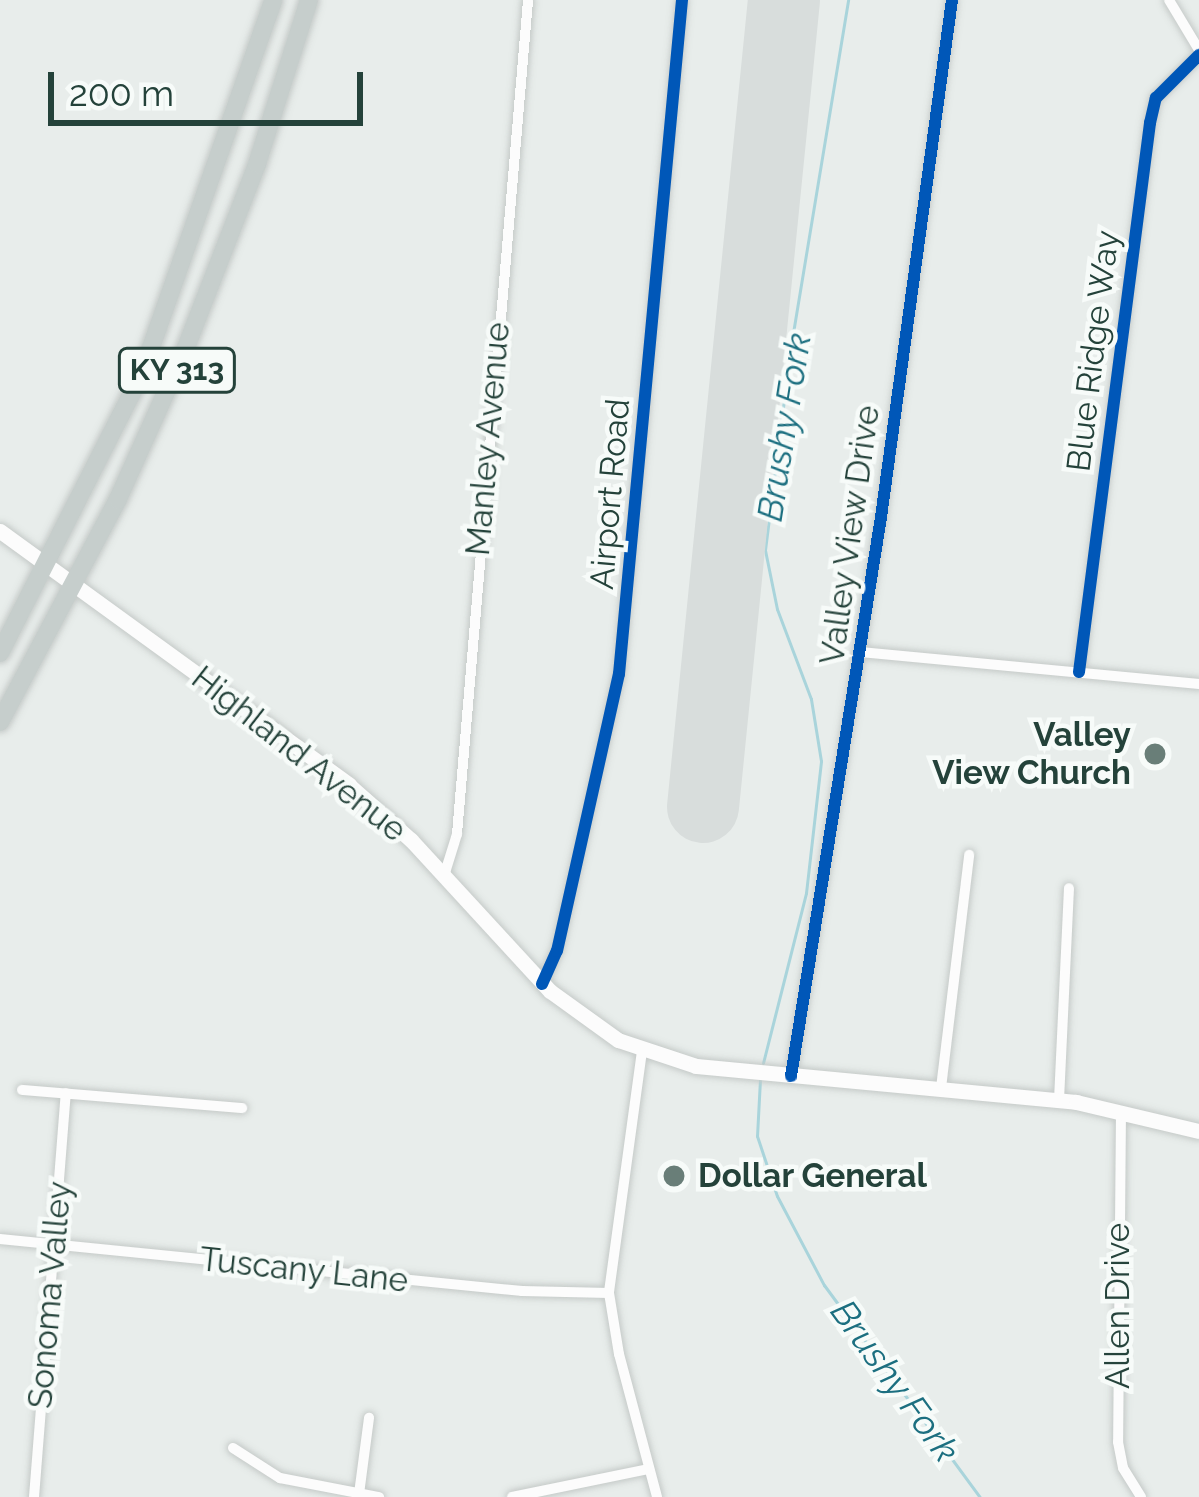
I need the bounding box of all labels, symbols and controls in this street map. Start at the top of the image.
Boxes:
scale bar [54,48,369,122]
text: 200 m [69,72,174,114]
street label: Blue Ridge Way [1058,228,1128,474]
street label: Manley Avenue [458,320,518,558]
water label: Brushy Fork [748,330,820,524]
road number: KY 313 [117,346,237,394]
street label: Airport Road [582,397,638,591]
street label: Valley View Drive [812,401,888,669]
street label: Highland Avenue [184,658,414,850]
place label: Valley View Church [931,715,1131,793]
marker: Valley View Church [1142,741,1168,767]
place label: Dollar General [698,1156,928,1196]
marker: Dollar General [661,1163,687,1189]
street label: Sonoma Valley [20,1179,80,1411]
street label: Allen Drive [1098,1223,1138,1389]
street label: Tuscany Lane [197,1239,411,1301]
water label: Brushy Fork [822,1291,968,1471]

